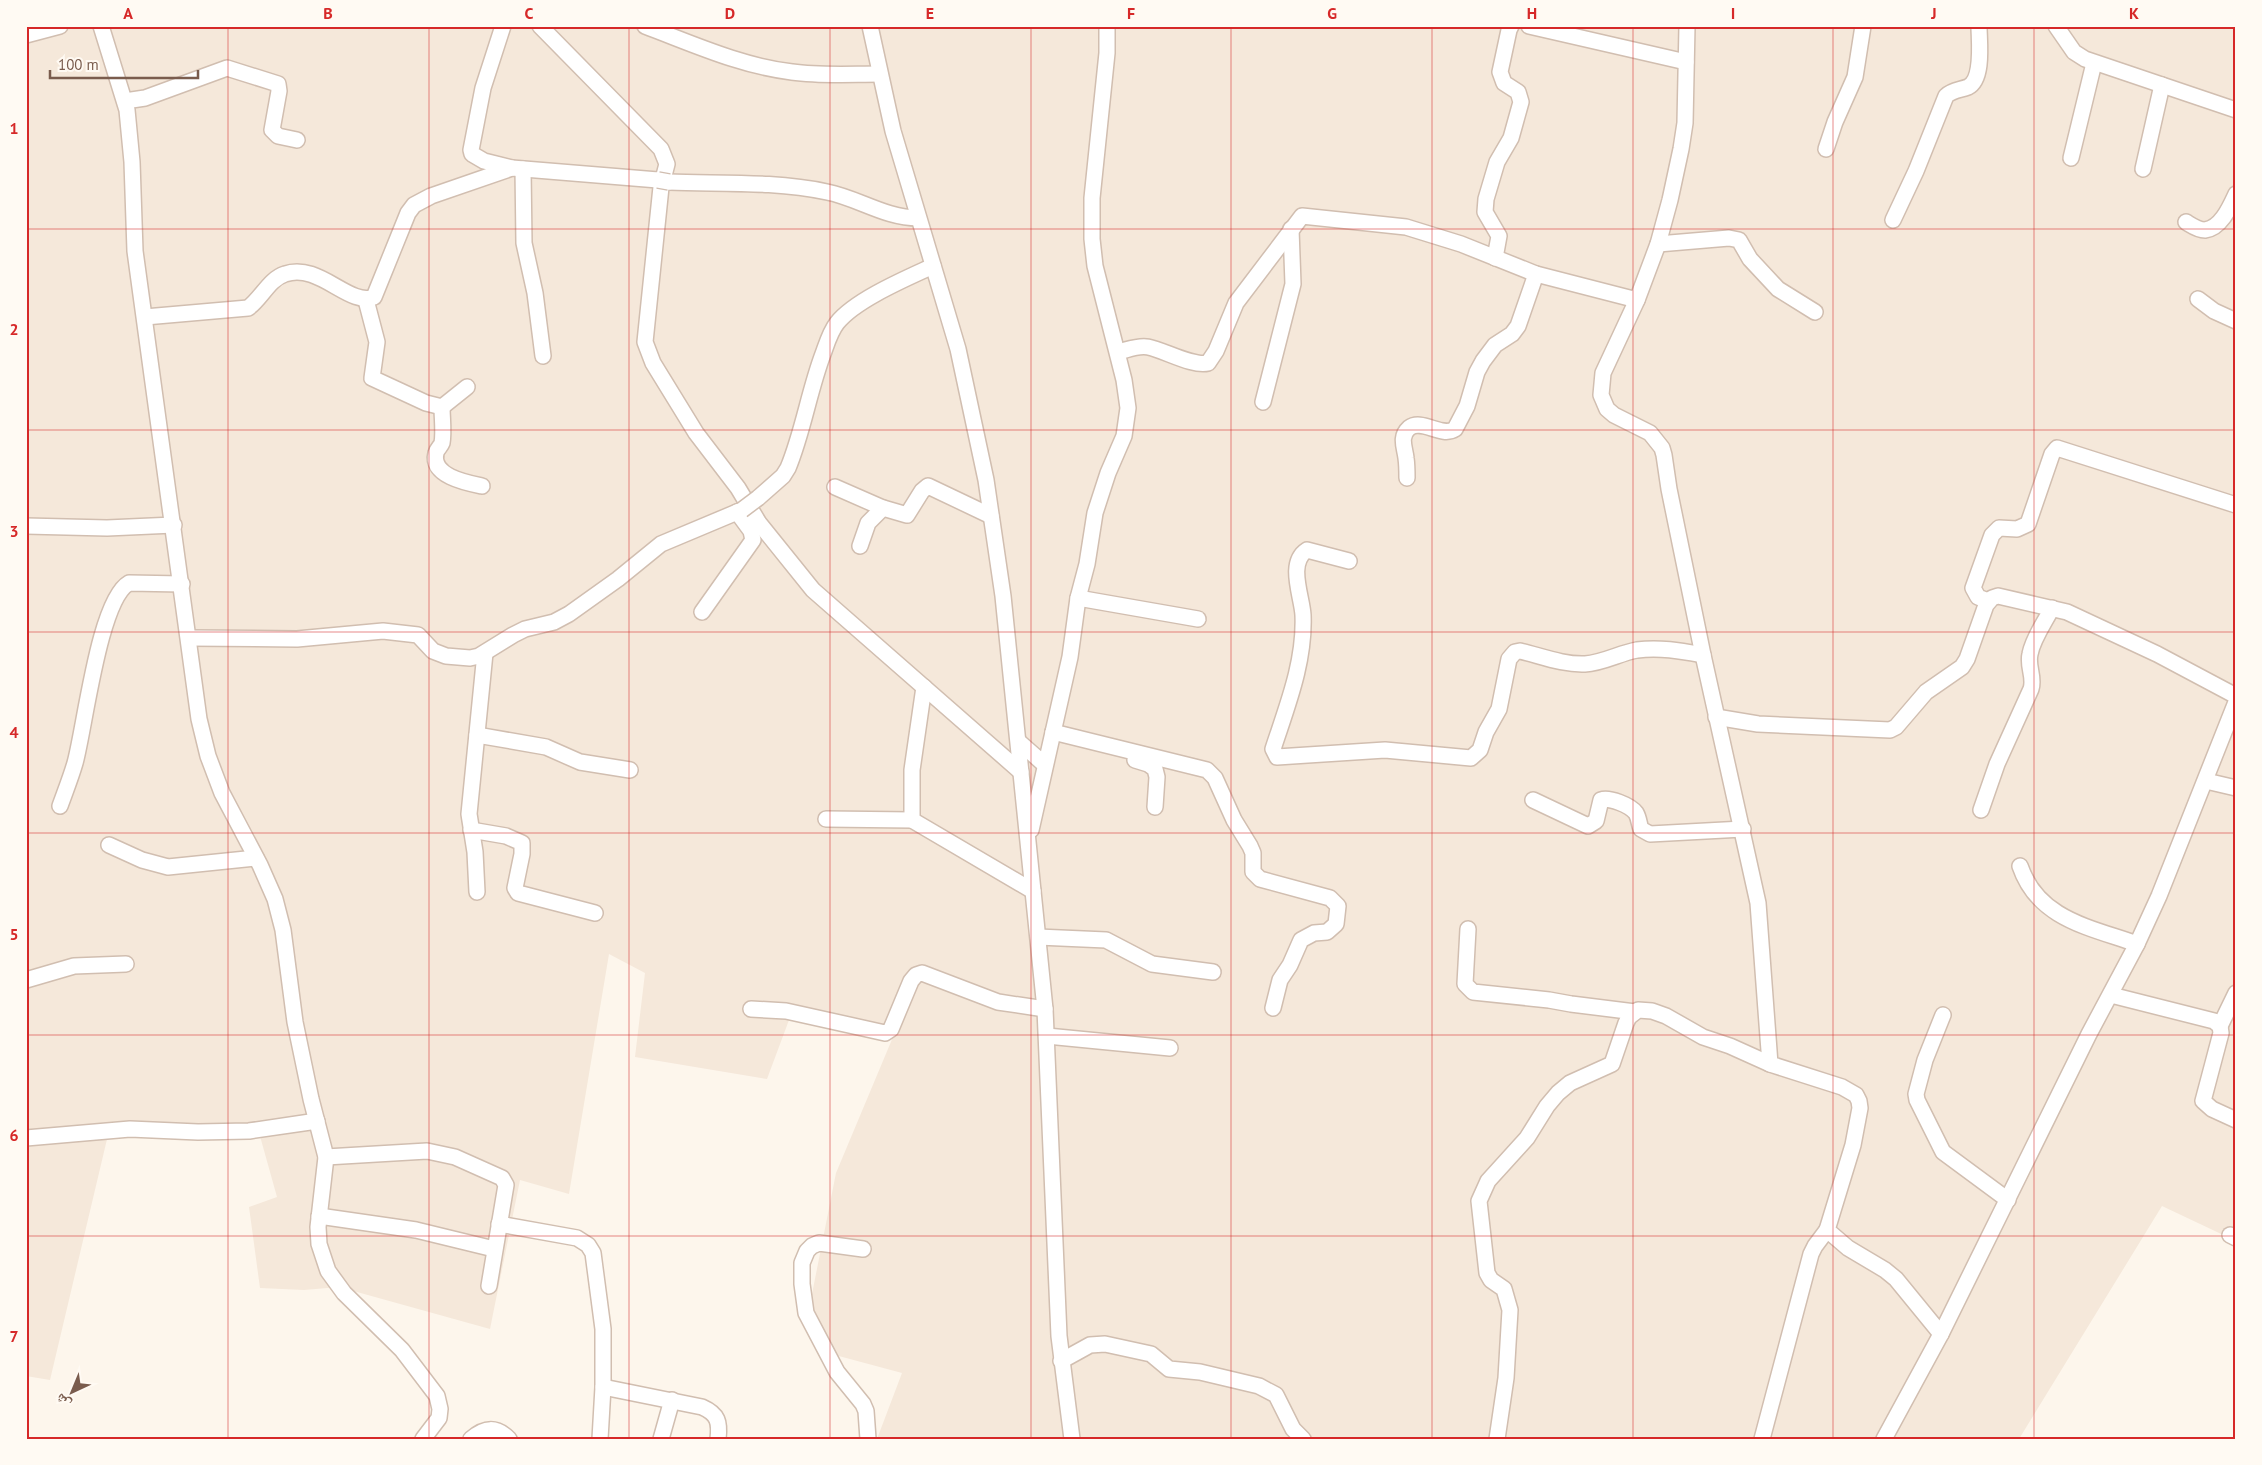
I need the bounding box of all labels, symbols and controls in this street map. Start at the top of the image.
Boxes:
text: A [123,3,133,23]
text: B [323,3,333,23]
text: C [525,3,534,23]
text: D [725,3,735,23]
text: E [926,3,934,23]
text: F [1127,3,1135,23]
text: G [1327,3,1337,23]
text: H [1527,3,1537,23]
text: I [1731,3,1735,23]
text: J [1930,3,1937,23]
text: K [2129,3,2139,23]
scale bar [50,48,198,80]
text: 100 m [58,55,99,74]
text: 1 [9,118,19,138]
text: 2 [9,319,19,339]
text: 3 [9,521,19,541]
text: 4 [9,722,19,742]
text: 5 [9,924,19,944]
text: 6 [9,1125,19,1145]
text: 7 [9,1326,19,1346]
north arrow [48,1368,98,1418]
text: ش [51,1390,75,1413]

